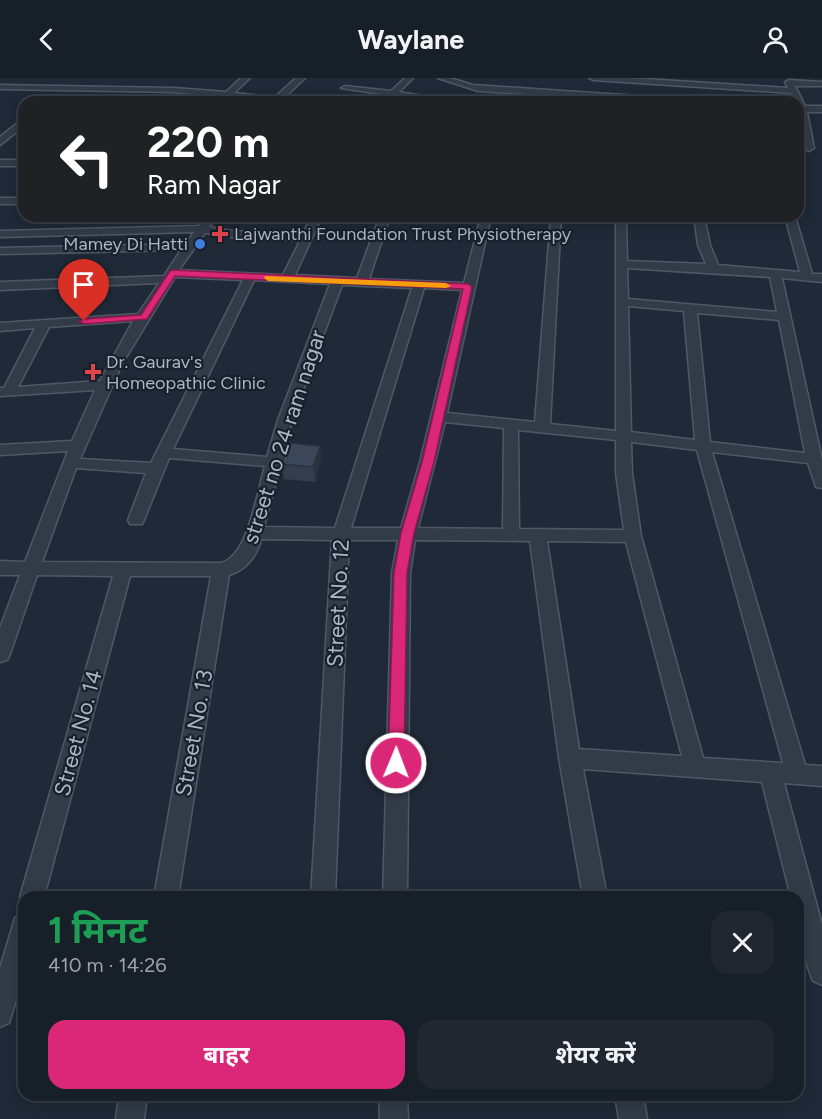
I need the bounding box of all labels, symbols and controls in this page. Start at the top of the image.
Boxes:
icon: back [30,23,63,56]
text: Waylane [358,23,464,56]
icon: person [759,23,792,56]
text: 220 m [147,117,269,168]
icon: left [48,120,126,198]
text: Ram Nagar [147,168,281,201]
place label: Lajwanthi Foundation Trust Physiotherapy [234,223,572,245]
marker: Lajwanthi Foundation Trust Physiotherapy [211,225,229,243]
place label: Mamey Di Hatti [63,233,188,255]
marker: Mamey Di Hatti [193,237,207,251]
pin [58,259,109,321]
icon: arrive [67,268,100,301]
street label: street no 24 ram nagar [237,326,332,547]
place label: Dr. Gaurav's Homeopathic Clinic [106,351,266,394]
marker: Dr. Gaurav's Homeopathic Clinic [84,363,102,381]
street label: Street No. 12 [321,538,355,668]
street label: Street No. 14 [48,667,108,799]
street label: Street No. 13 [170,668,218,798]
position arrow [364,731,428,795]
text: 1 मिनट [48,909,147,952]
button: close [711,911,774,974]
text: 410 m · 14:26 [48,953,167,977]
button: बाहर [48,1020,405,1089]
button: शेयर करें [417,1020,774,1089]

